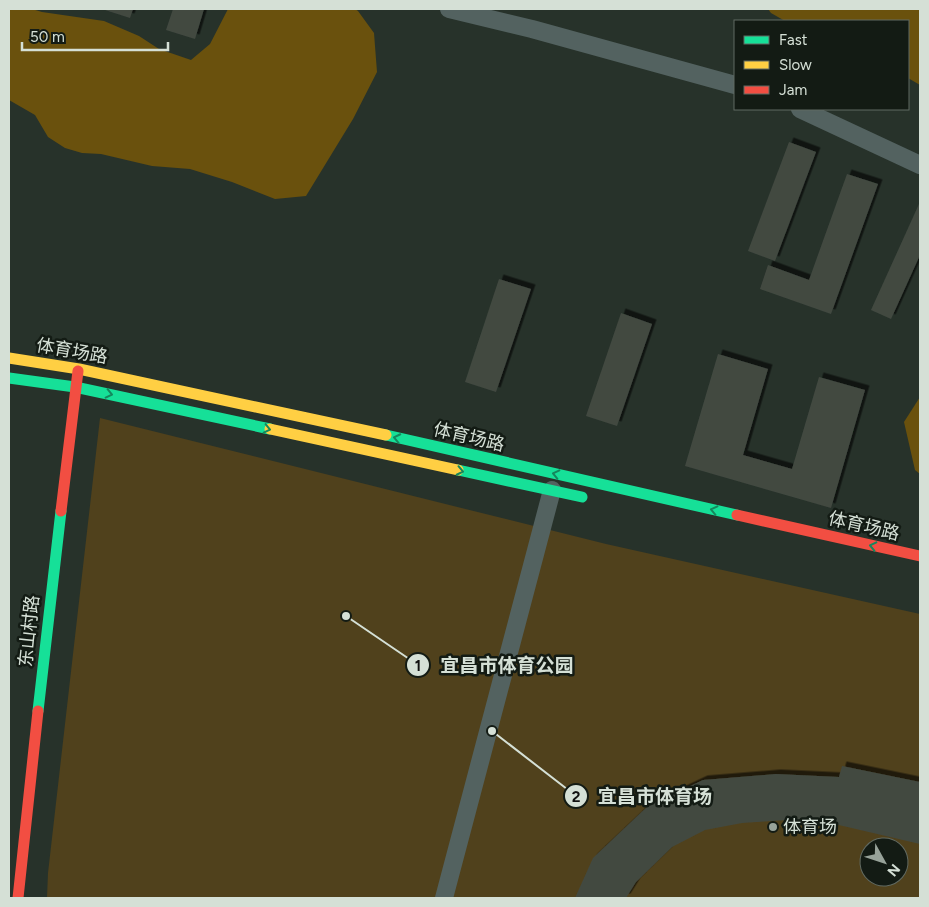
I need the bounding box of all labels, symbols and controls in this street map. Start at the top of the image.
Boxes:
scale bar [22,20,169,52]
legend [734,20,909,110]
text: 50 m [30,28,65,46]
text: Fast [779,31,808,49]
text: Slow [779,56,812,74]
text: Jam [779,81,807,99]
street label: 体育场路 [35,334,109,368]
one-way arrow [104,388,113,399]
street label: 体育场路 [431,418,507,456]
one-way arrow [263,424,272,434]
one-way arrow [393,433,402,444]
one-way arrow [456,465,465,476]
one-way arrow [551,469,560,480]
one-way arrow [710,505,719,516]
street label: 体育场路 [826,507,902,545]
one-way arrow [868,541,877,552]
street label: 东山村路 [14,594,44,668]
callout: 宜昌市体育公园 [406,648,584,682]
text: 宜昌市体育公园 [440,654,574,677]
text: 1 [415,657,421,675]
callout: 宜昌市体育场 [563,779,722,813]
text: 宜昌市体育场 [598,785,712,808]
text: 2 [572,788,581,806]
place label: 体育场 [783,816,837,838]
marker: 体育场 [767,821,779,833]
north arrow [859,837,909,887]
text: N [884,860,904,880]

